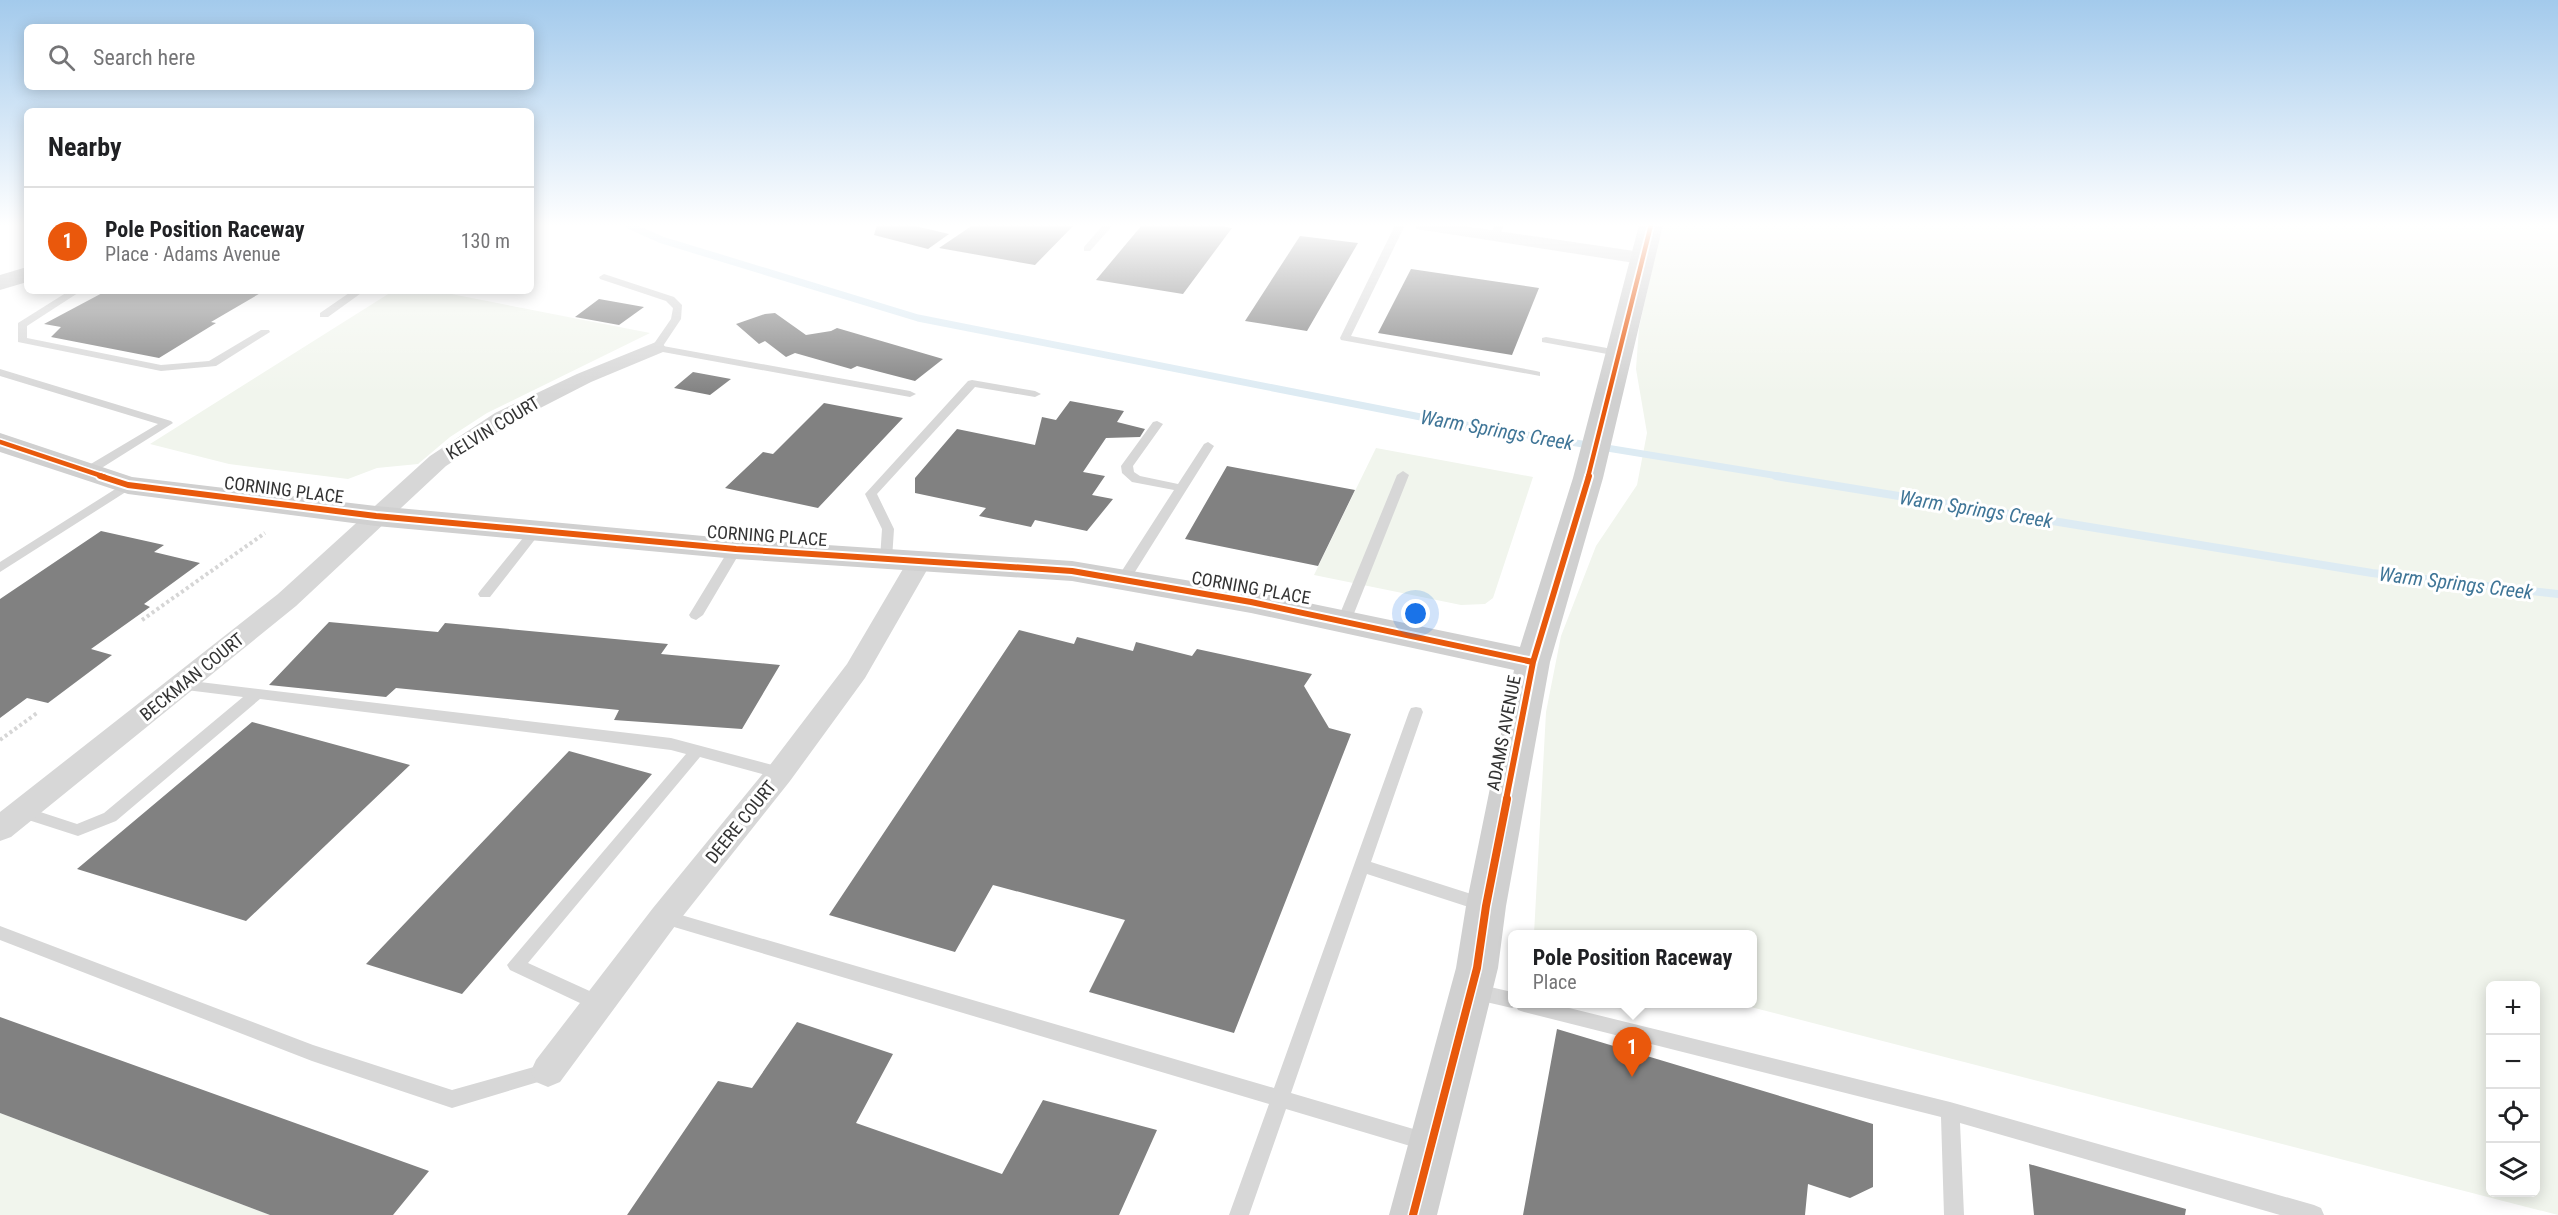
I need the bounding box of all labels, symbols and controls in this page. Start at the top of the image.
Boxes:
search box [24,24,534,90]
icon: search [45,41,78,74]
text: Search here [93,45,195,70]
text: Nearby [48,132,122,162]
text: Pole Position Raceway [105,217,305,242]
text: 1 [62,229,73,253]
text: 130 m [461,229,510,253]
text: Place · Adams Avenue [105,242,280,266]
street label: KELVIN COURT [442,392,543,464]
water label: Warm Springs Creek [1419,405,1577,455]
street label: CORNING PLACE [223,472,345,507]
water label: Warm Springs Creek [1898,485,2056,533]
street label: CORNING PLACE [706,521,828,550]
water label: Warm Springs Creek [2378,562,2536,604]
street label: CORNING PLACE [1190,567,1312,608]
your location [1401,599,1430,628]
street label: BECKMAN COURT [136,628,248,725]
street label: ADAMS AVENUE [1482,674,1525,792]
street label: DEERE COURT [701,776,780,867]
popup [1508,930,1757,1008]
text: Pole Position Raceway [1533,945,1732,970]
text: Place [1533,970,1577,994]
map controls [2486,981,2540,1197]
button: + [2486,981,2540,1035]
pin: 1 [1612,1028,1652,1077]
button: − [2486,1035,2540,1089]
button: locate [2486,1089,2540,1143]
button: layers [2486,1143,2540,1197]

